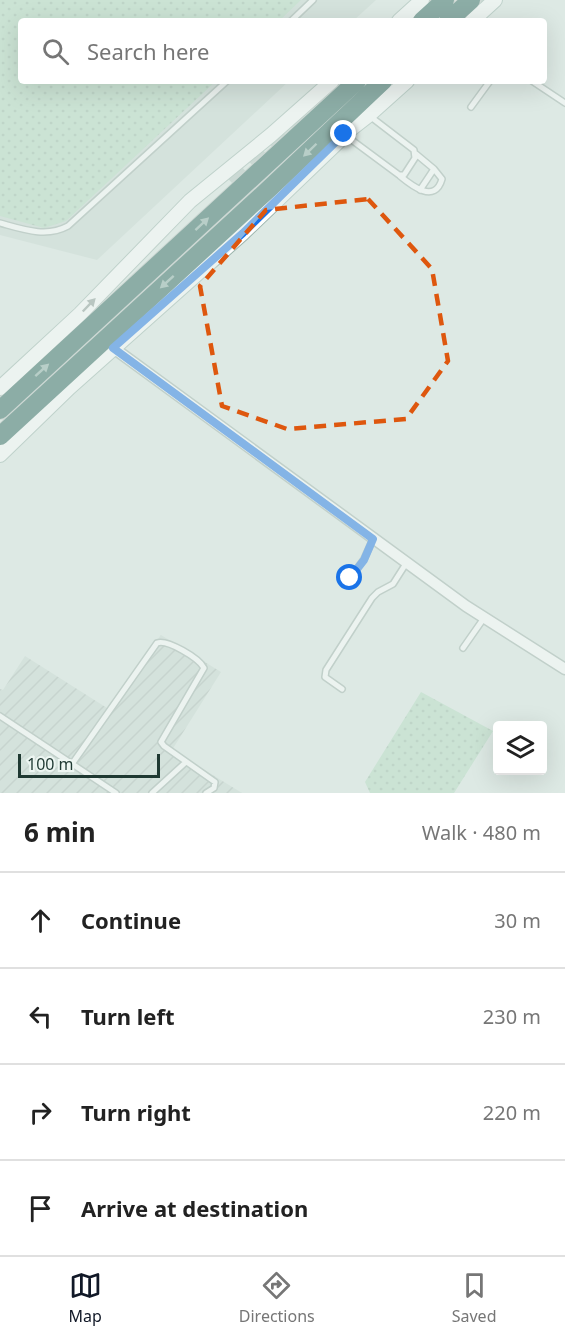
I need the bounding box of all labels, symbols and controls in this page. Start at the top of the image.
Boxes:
search box [18,18,547,84]
icon: search [39,35,72,68]
text: Search here [87,36,209,66]
route end [330,120,356,146]
one-way arrow [303,142,317,156]
one-way arrow [194,218,209,231]
one-way arrow [160,275,175,288]
one-way arrow [81,298,95,312]
one-way arrow [35,363,50,377]
route start [336,564,362,590]
map controls [493,721,547,775]
button: layers [493,721,547,775]
scale bar [18,751,160,778]
text: 100 m [27,753,74,775]
text: 6 min [24,814,96,850]
text: Walk · 480 m [422,819,541,846]
icon: ahead [24,904,57,937]
text: Continue [81,905,181,935]
text: 30 m [494,907,541,934]
icon: left [24,1000,57,1033]
text: Turn left [81,1001,175,1031]
text: 230 m [483,1003,541,1030]
icon: right [24,1096,57,1129]
text: Turn right [81,1097,191,1127]
text: 220 m [483,1099,541,1126]
icon: arrive [24,1192,57,1225]
text: Arrive at destination [81,1193,308,1223]
tab: Map [68,1269,102,1327]
tab: Directions [239,1269,315,1327]
tab: Saved [452,1269,496,1327]

